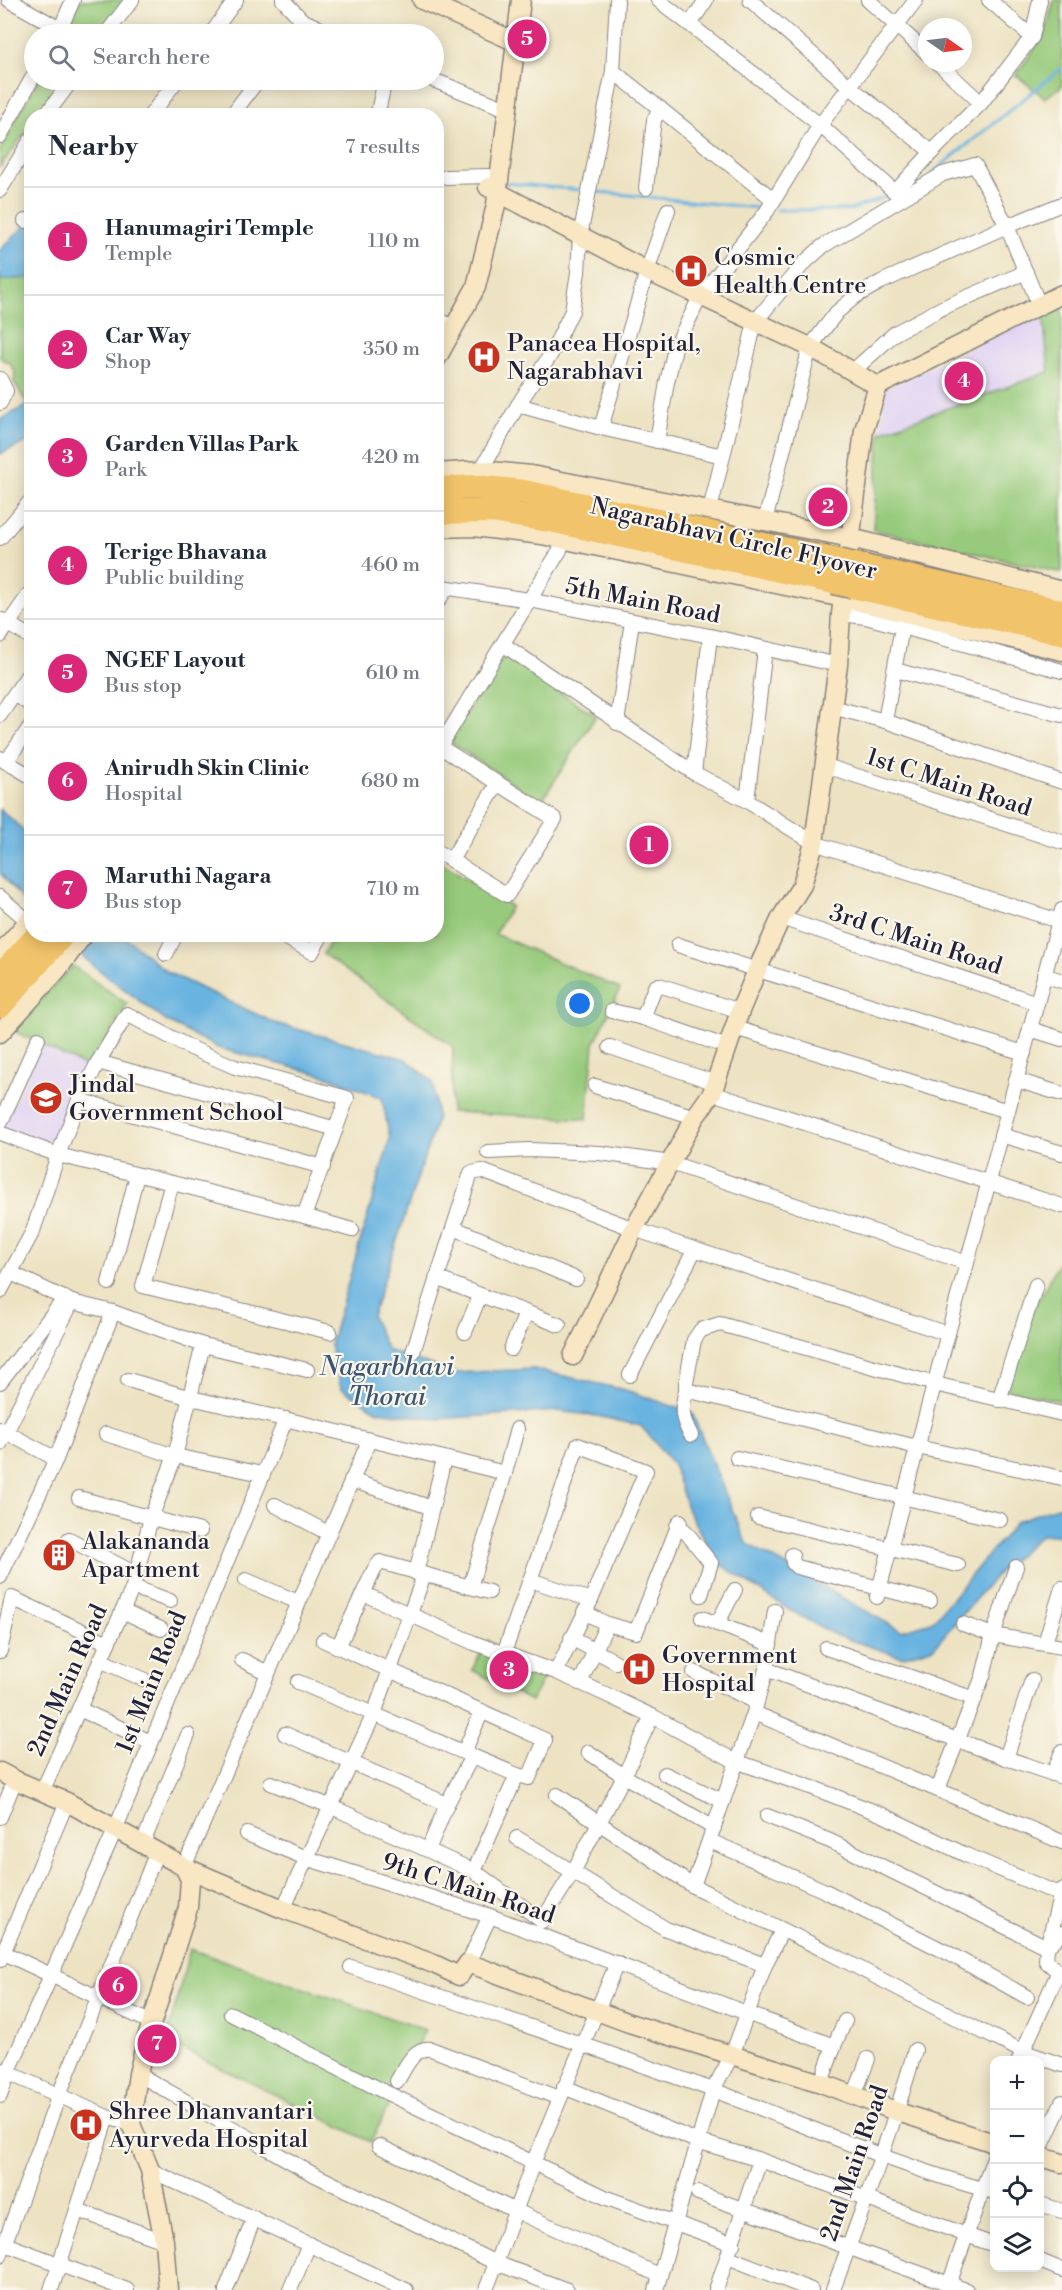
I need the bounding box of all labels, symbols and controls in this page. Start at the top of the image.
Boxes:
pin: 5 [508,16,546,62]
north arrow [918,18,972,72]
search box [24,24,444,90]
icon: search [45,41,78,74]
text: Search here [93,44,210,71]
text: Nearby [48,131,138,163]
text: 7 results [345,135,420,160]
text: Hanumagiri Temple [105,215,314,242]
text: 1 [63,229,72,254]
text: 110 m [368,229,420,254]
text: Temple [105,242,172,267]
place label: Cosmic Health Centre [714,243,866,301]
hospital icon: Cosmic Health Centre [673,253,709,289]
text: Car Way [105,323,191,350]
place label: Panacea Hospital, Nagarabhavi [507,329,701,387]
text: 2 [61,337,74,362]
text: 350 m [363,337,420,362]
hospital icon: Panacea Hospital, Nagarabhavi [466,339,502,375]
text: Shop [105,350,151,375]
pin: 4 [944,358,984,404]
text: Garden Villas Park [105,431,299,458]
text: 3 [61,445,74,470]
text: 420 m [362,445,420,470]
text: Park [105,458,147,483]
pin: 2 [808,484,848,530]
street label: Nagarabhavi Circle Flyover [588,491,880,587]
text: Terige Bhavana [105,539,267,566]
text: 4 [61,553,74,578]
text: 460 m [361,553,420,578]
text: Public building [105,566,244,591]
street label: 5th Main Road [563,571,723,631]
text: NGEF Layout [105,647,245,674]
text: 5 [61,661,74,686]
text: 610 m [366,661,420,686]
text: Bus stop [105,674,182,699]
street label: 1st C Main Road [862,742,1036,824]
text: Anirudh Skin Clinic [105,755,309,782]
text: 6 [61,769,74,794]
text: 680 m [361,769,420,794]
text: Hospital [105,782,182,807]
pin: 1 [630,822,668,868]
text: Maruthi Nagara [105,863,271,890]
text: 7 [62,877,73,902]
text: 710 m [366,877,420,902]
text: Bus stop [105,890,182,915]
street label: 3rd C Main Road [826,898,1006,982]
your location [565,989,594,1018]
place label: Jindal Government School [68,1070,283,1128]
school or university icon: Jindal Government School [28,1080,64,1116]
water label: Nagarbhavi Thorai [319,1351,455,1413]
place label: Alakananda Apartment [81,1527,211,1585]
building icon: Alakananda Apartment [41,1537,77,1573]
street label: 2nd Main Road [21,1600,115,1761]
street label: 1st Main Road [110,1607,194,1758]
place label: Government Hospital [662,1641,798,1699]
pin: 3 [490,1648,528,1692]
hospital icon: Government Hospital [621,1651,657,1687]
street label: 9th C Main Road [378,1847,559,1931]
pin: 6 [98,1964,138,2008]
pin: 7 [138,2022,176,2066]
map controls [990,2056,1044,2272]
button: + [990,2056,1044,2110]
street label: 2nd Main Road [814,2081,896,2245]
place label: Shree Dhanvantari Ayurveda Hospital [108,2097,314,2155]
hospital icon: Shree Dhanvantari Ayurveda Hospital [68,2107,104,2143]
button: − [990,2110,1044,2164]
button: locate [990,2164,1044,2218]
button: layers [990,2218,1044,2272]

